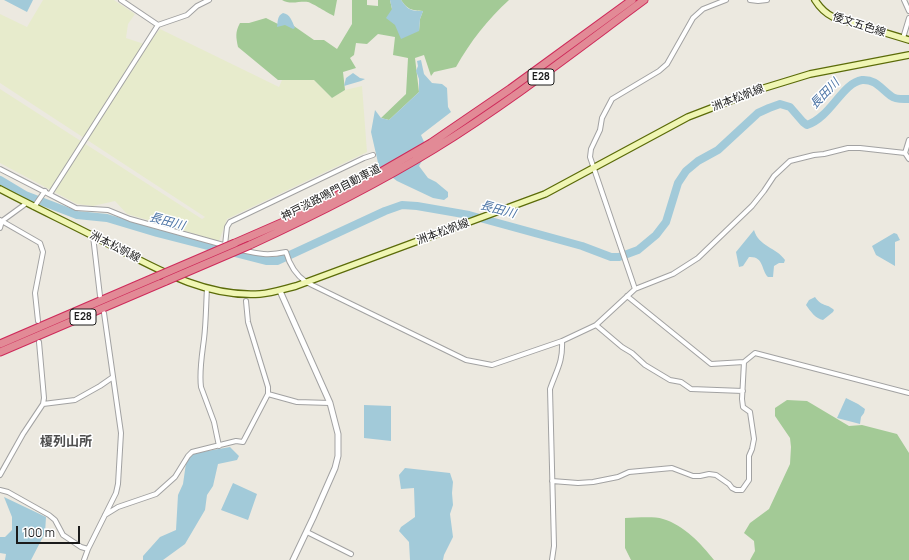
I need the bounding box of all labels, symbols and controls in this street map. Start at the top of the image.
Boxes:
street label: 倭文五色線 [831,10,887,40]
road number: E28 [528,69,554,85]
water label: 長田川 [807,76,843,112]
street label: 洲本松帆線 [710,82,766,114]
street label: 神戸淡路鳴門自動車道 [279,162,383,224]
water label: 長田川 [479,198,517,222]
water label: 長田川 [148,210,186,234]
street label: 洲本松帆線 [415,216,471,248]
street label: 洲本松帆線 [88,229,142,265]
road number: E28 [70,309,96,325]
district label: 榎列山所 [40,434,92,450]
scale bar [18,518,82,544]
text: 100 m [23,524,55,541]

